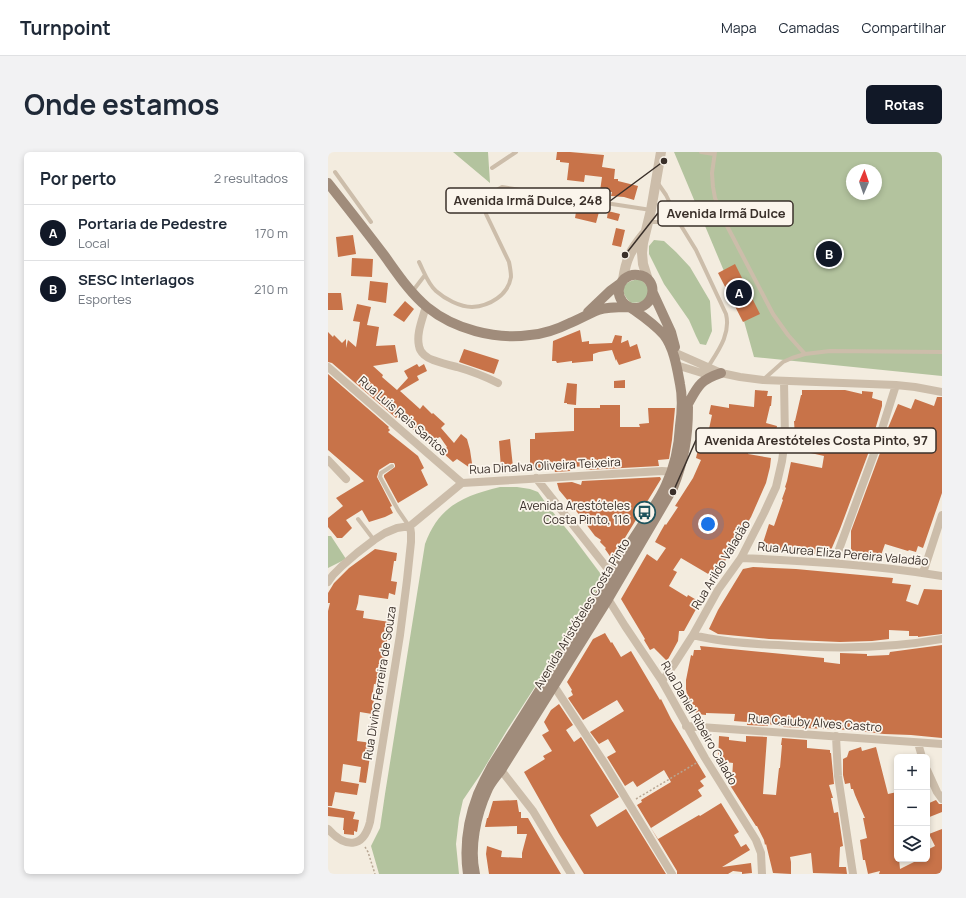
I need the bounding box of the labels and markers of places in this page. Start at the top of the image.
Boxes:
callout: Avenida Irmã Dulce, 248 [446,188,610,213]
callout: Avenida Irmã Dulce [658,201,793,226]
pin: B [816,239,842,269]
pin: A [726,278,752,308]
callout: Avenida Arestóteles Costa Pinto, 97 [696,428,936,453]
place label: Avenida Arestóteles Costa Pinto, 116 [520,497,630,528]
bus stop icon: Avenida Arestóteles Costa Pinto, 116 [632,500,658,526]

